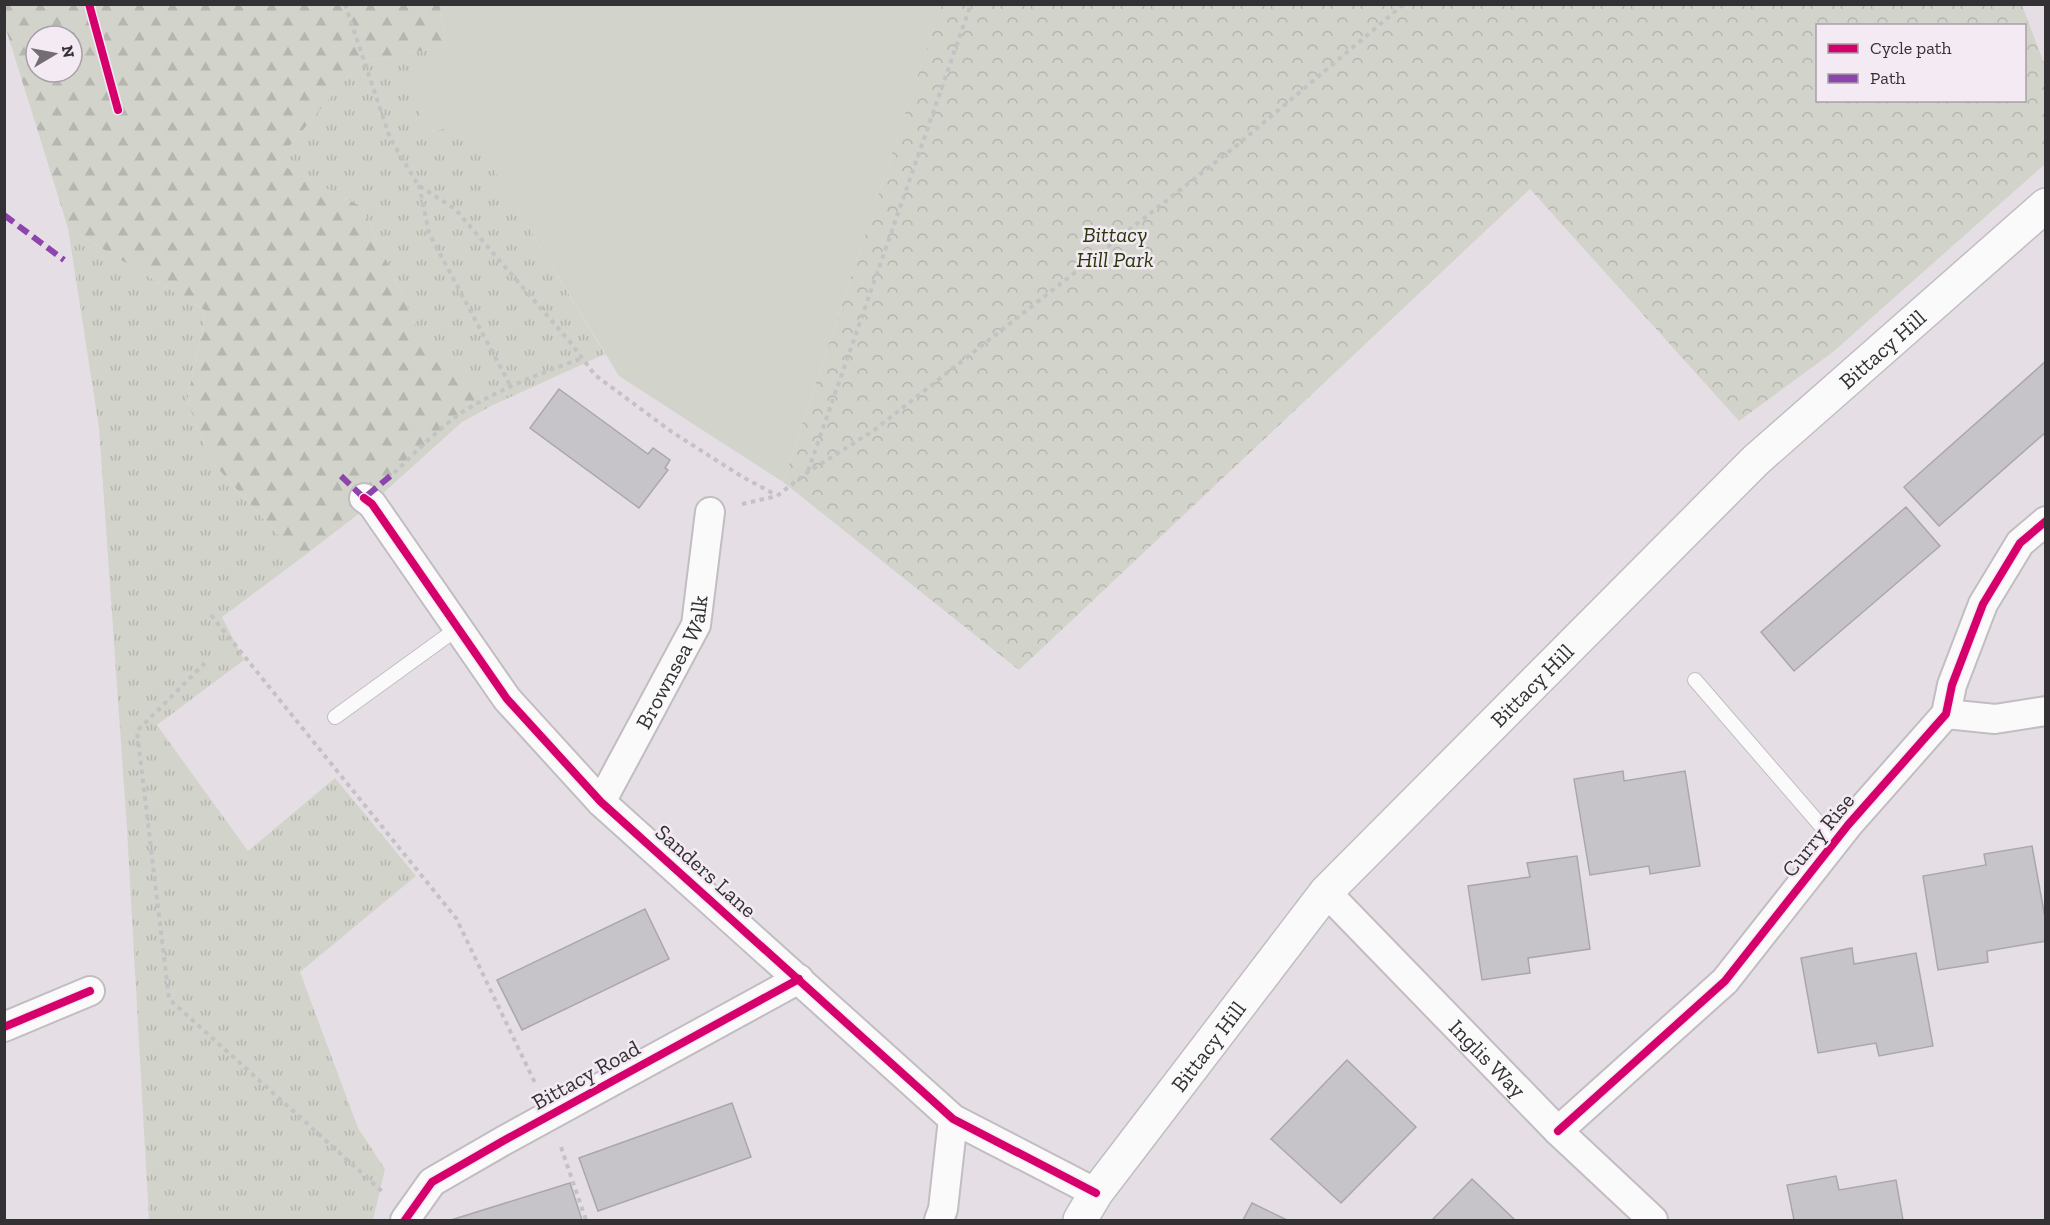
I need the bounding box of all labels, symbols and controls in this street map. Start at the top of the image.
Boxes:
north arrow [24,24,84,84]
legend [1816,24,2026,102]
text: Cycle path [1870,37,1952,59]
text: N [58,44,79,59]
text: Path [1870,67,1906,89]
park label: Bittacy Hill Park [1076,221,1154,273]
street label: Bittacy Hill [1833,303,1932,394]
street label: Brownsea Walk [629,593,713,733]
street label: Bittacy Hill [1485,638,1579,733]
street label: Curry Rise [1776,787,1860,883]
street label: Sanders Lane [650,819,762,923]
street label: Bittacy Hill [1165,996,1251,1097]
street label: Inglis Way [1444,1014,1532,1104]
street label: Bittacy Road [527,1034,645,1116]

